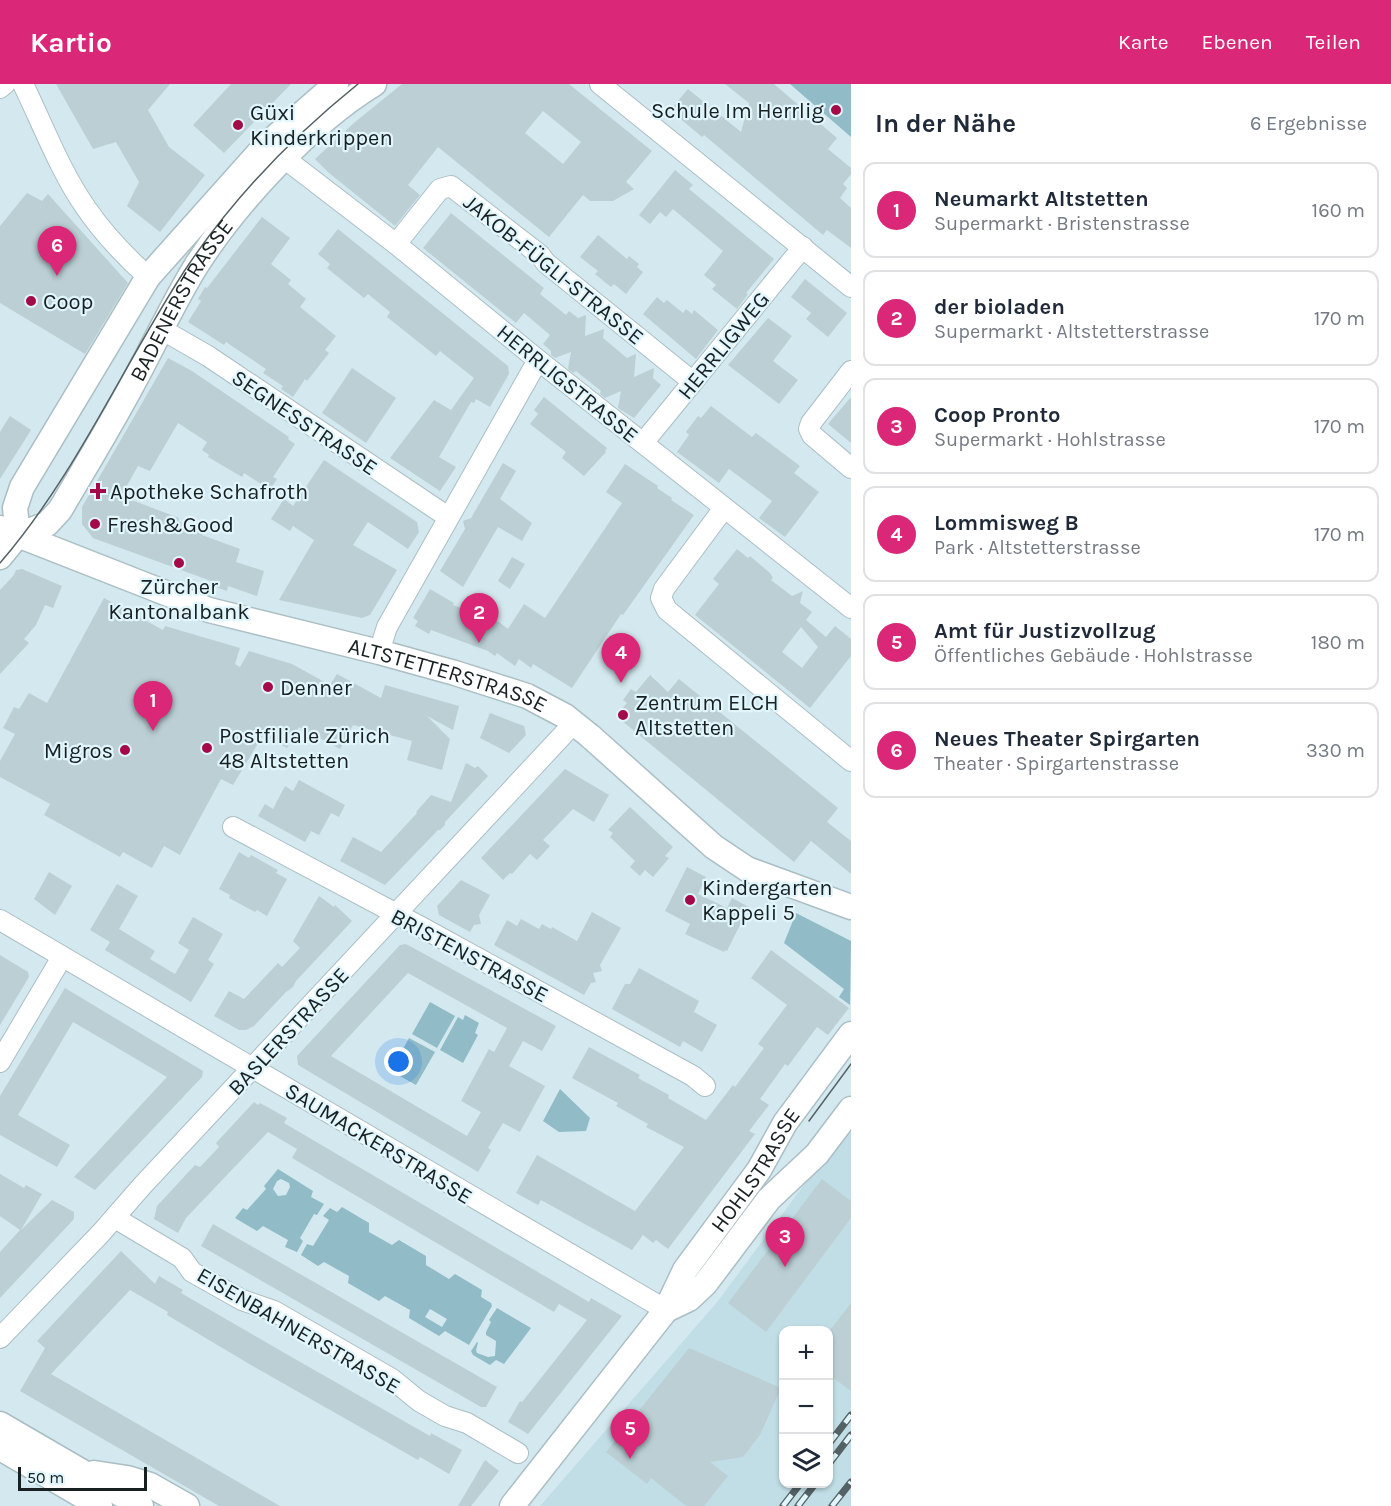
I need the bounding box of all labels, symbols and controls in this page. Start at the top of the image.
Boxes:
text: Kartio [30,26,112,59]
text: Karte [1118,30,1169,54]
text: Ebenen [1202,30,1273,54]
text: Teilen [1306,30,1361,54]
place label: Schule Im Herrlig [651,98,825,124]
place label: Güxi Kinderkrippen [250,100,393,151]
marker: Schule Im Herrlig [829,103,843,117]
text: In der Nähe [875,108,1016,139]
text: 6 Ergebnisse [1250,112,1367,135]
marker: Güxi Kinderkrippen [231,118,245,132]
text: Neumarkt Altstetten [934,186,1149,212]
street label: JAKOB-FÜGLI-STRASSE [458,189,649,350]
text: 1 [893,199,900,222]
text: 160 m [1312,199,1365,222]
text: Supermarkt · Bristenstrasse [934,212,1190,235]
street label: BADENERSTRASSE [125,214,239,386]
pin: 6 [38,226,76,276]
street label: HERRLIGWEG [673,287,775,405]
place label: Coop [43,289,93,315]
marker: Coop [24,294,38,308]
text: der bioladen [934,294,1065,320]
text: 2 [890,307,903,330]
text: 170 m [1314,307,1365,330]
street label: HERRLIGSTRASSE [492,319,643,449]
text: Supermarkt · Altstetterstrasse [934,320,1209,343]
street label: SEGNESSTRASSE [227,365,382,481]
text: Coop Pronto [934,402,1061,428]
text: 3 [890,415,903,438]
text: 170 m [1314,415,1365,438]
text: Supermarkt · Hohlstrasse [934,428,1166,451]
place label: Apotheke Schafroth [110,479,308,505]
marker: Apotheke Schafroth [91,484,105,498]
text: Lommisweg B [934,510,1079,536]
place label: Fresh&Good [107,512,234,538]
marker: Fresh&Good [88,517,102,531]
text: 4 [891,523,902,546]
text: 170 m [1314,523,1365,546]
text: Park · Altstetterstrasse [934,536,1141,559]
marker: Zürcher Kantonalbank [172,556,186,570]
place label: Zürcher Kantonalbank [108,574,250,625]
pin: 2 [460,594,498,643]
text: Amt für Justizvollzug [934,618,1156,644]
text: 5 [891,631,902,654]
text: 180 m [1311,631,1365,654]
street label: ALTSTETTERSTRASSE [345,633,552,718]
pin: 4 [602,634,640,683]
text: Öffentliches Gebäude · Hohlstrasse [934,644,1253,667]
place label: Denner [280,675,352,701]
marker: Denner [261,680,275,694]
pin: 1 [134,682,172,731]
place label: Zentrum ELCH Altstetten [635,690,779,741]
marker: Zentrum ELCH Altstetten [616,708,630,722]
place label: Postfiliale Zürich 48 Altstetten [219,723,390,774]
text: Neues Theater Spirgarten [934,726,1200,752]
place label: Migros [44,738,113,764]
text: 6 [890,739,903,762]
text: 330 m [1306,739,1365,762]
marker: Postfiliale Zürich 48 Altstetten [200,741,214,755]
marker: Migros [118,743,132,757]
text: Theater · Spirgartenstrasse [934,752,1179,775]
place label: Kindergarten Kappeli 5 [702,875,832,926]
marker: Kindergarten Kappeli 5 [683,893,697,907]
street label: BRISTENSTRASSE [386,903,553,1008]
street label: BASLERSTRASSE [223,962,355,1101]
your location [384,1047,413,1076]
street label: SAUMACKERSTRASSE [280,1078,477,1210]
street label: HOHLSTRASSE [706,1103,806,1238]
pin: 3 [766,1218,804,1267]
street label: EISENBAHNERSTRASSE [192,1262,405,1400]
map controls [779,1326,833,1488]
button: + [779,1326,833,1380]
button: − [779,1380,833,1434]
pin: 5 [610,1410,650,1459]
button: layers [779,1434,833,1488]
scale bar [18,1464,147,1492]
text: 50 m [27,1468,64,1487]

